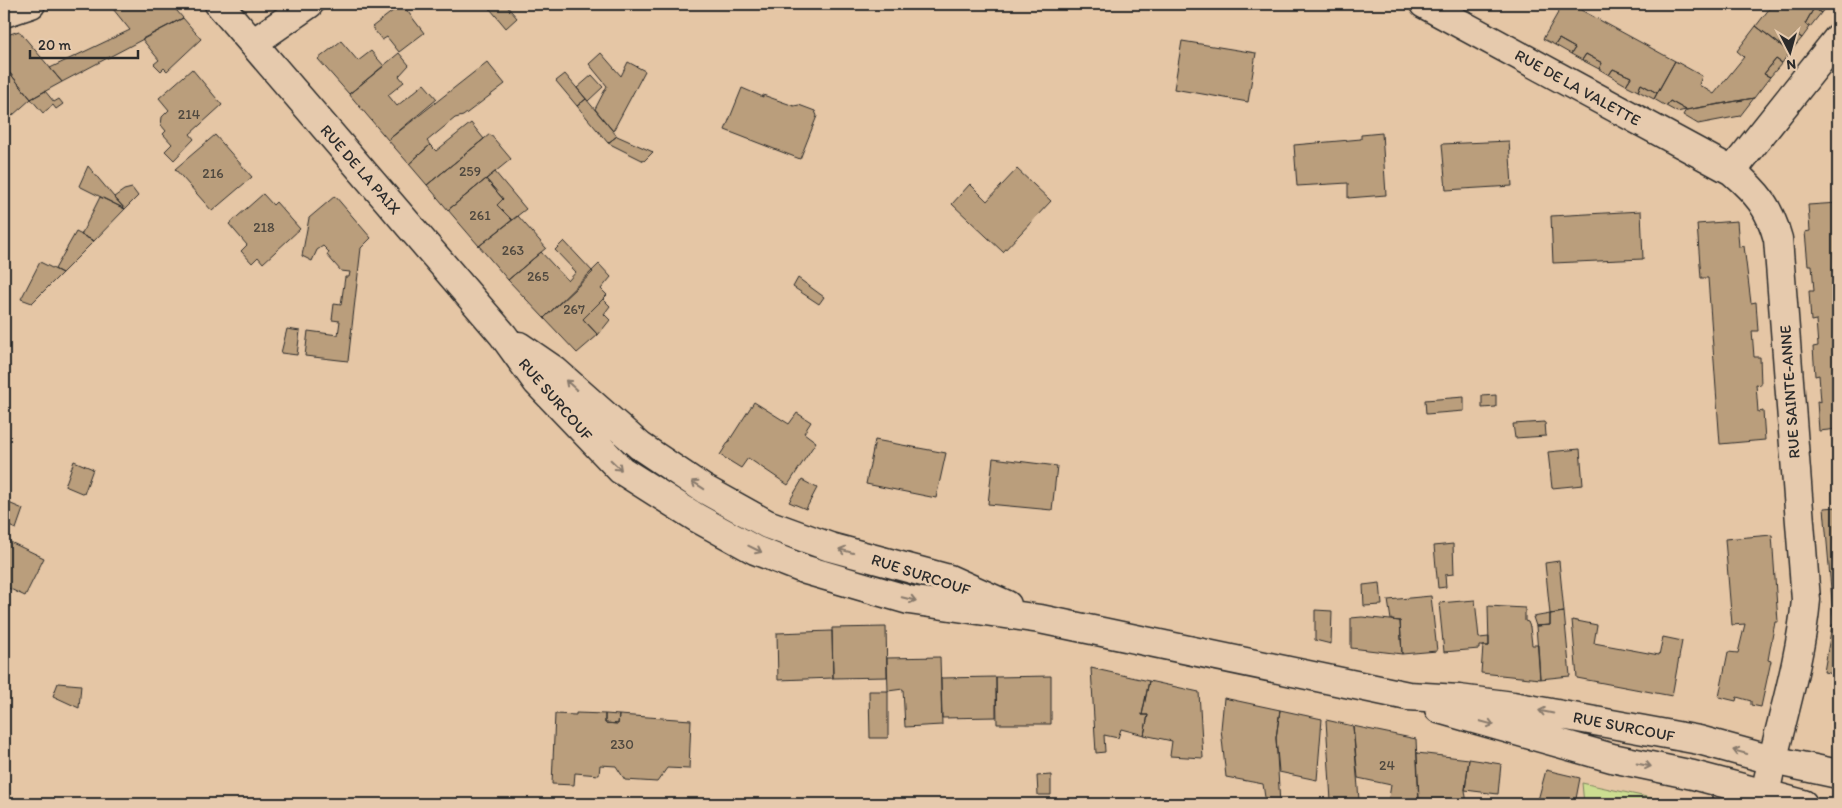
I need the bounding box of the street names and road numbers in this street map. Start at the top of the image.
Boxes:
street label: RUE DE LA VALETTE [1512,45,1644,130]
street label: RUE DE LA PAIX [317,121,405,218]
street label: RUE SAINTE-ANNE [1775,324,1804,459]
street label: RUE SURCOUF [515,354,597,445]
street label: RUE SURCOUF [869,550,973,600]
street label: RUE SURCOUF [1571,707,1677,746]

